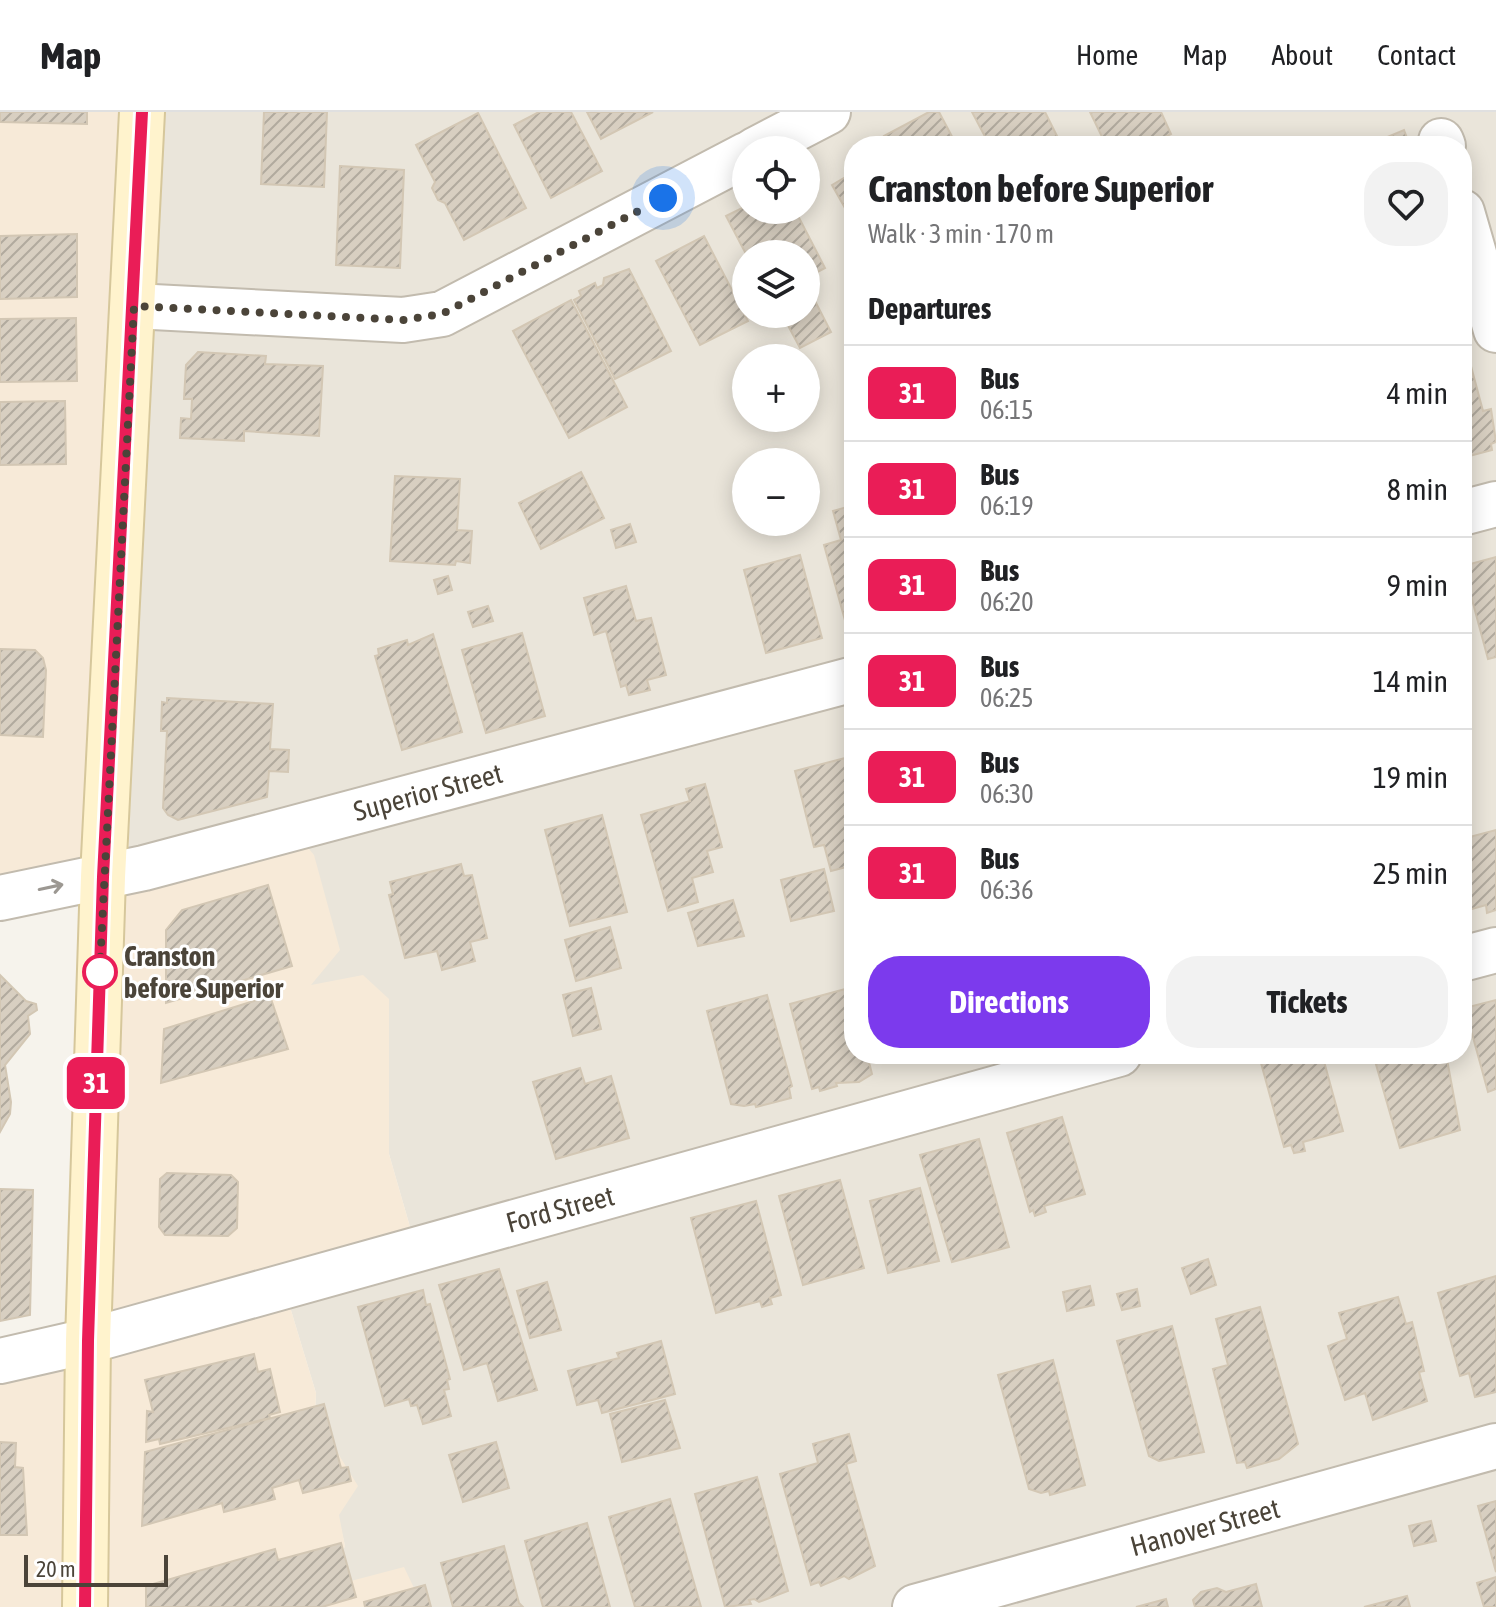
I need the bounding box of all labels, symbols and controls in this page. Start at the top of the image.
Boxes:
text: Map [40,34,101,77]
text: Home [1076,39,1138,71]
text: Map [1182,39,1227,71]
text: About [1271,39,1333,71]
text: Contact [1377,39,1456,71]
map controls [732,136,820,536]
button: locate [732,136,820,224]
button: heart [1364,162,1448,246]
text: Cranston before Superior [868,167,1213,210]
your location [643,178,683,218]
text: Walk · 3 min · 170 m [868,219,1054,249]
button: layers [732,240,820,328]
text: Departures [868,291,991,325]
button: + [732,344,820,432]
text: Bus [980,361,1019,395]
text: 4 min [1387,376,1448,410]
text: 31 [899,377,925,409]
text: 06:15 [980,395,1034,425]
button: − [732,448,820,536]
text: Bus [980,457,1019,491]
text: 8 min [1387,472,1448,506]
text: 31 [899,473,925,505]
text: 06:19 [980,491,1034,521]
text: Bus [980,553,1019,587]
text: 9 min [1387,568,1448,602]
text: 31 [899,569,925,601]
text: 06:20 [980,587,1034,617]
text: Bus [980,649,1019,683]
text: 14 min [1373,664,1448,698]
text: 31 [899,665,925,697]
text: 06:25 [980,683,1034,713]
text: Bus [980,745,1019,779]
street label: Superior Street [350,757,506,827]
text: 19 min [1373,760,1448,794]
text: 31 [899,761,925,793]
text: 06:30 [980,779,1034,809]
text: Bus [980,841,1019,875]
text: 25 min [1373,856,1448,890]
text: 31 [899,857,925,889]
text: 06:36 [980,875,1034,905]
one-way arrow [38,879,64,894]
place label: Cranston before Superior [124,940,284,1004]
marker: Cranston before Superior [83,955,117,989]
button: Directions [868,956,1150,1048]
button: Tickets [1166,956,1448,1048]
line badge: 31 [60,1057,132,1109]
text: 31 [83,1067,109,1099]
street label: Ford Street [502,1179,618,1239]
street label: Hanover Street [1127,1492,1283,1562]
scale bar [24,1551,168,1587]
text: 20 m [36,1556,76,1582]

